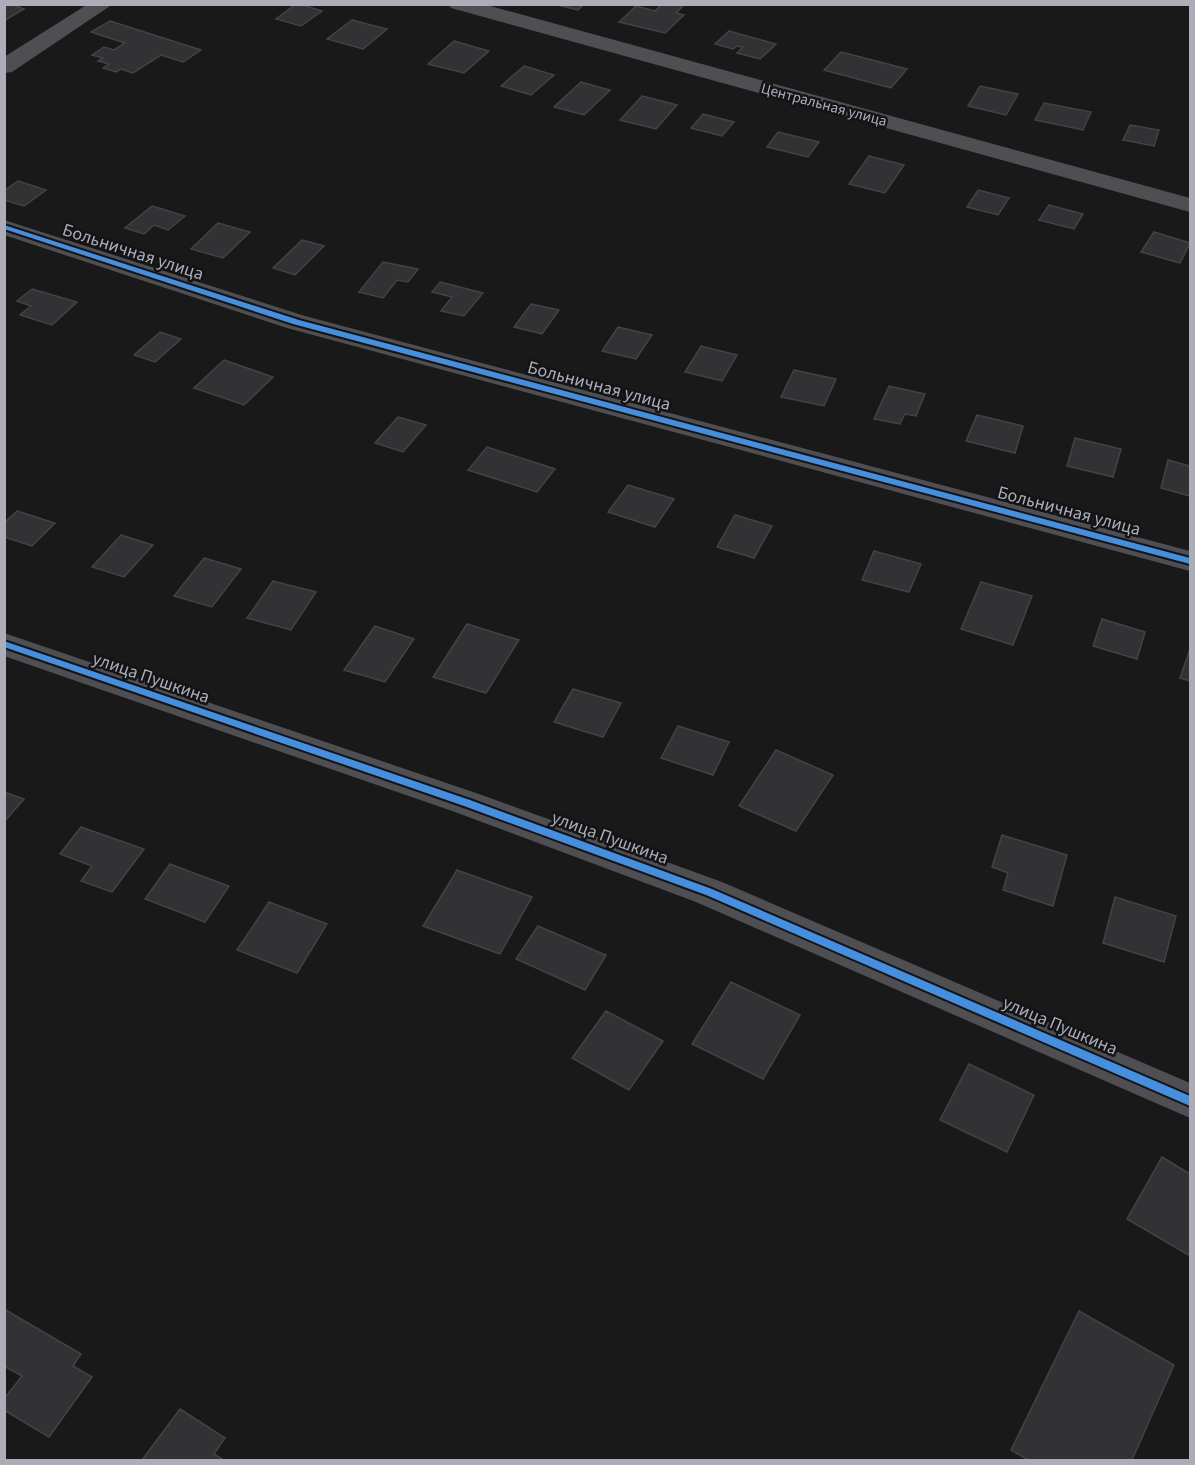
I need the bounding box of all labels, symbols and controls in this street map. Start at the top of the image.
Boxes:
street label: Центральная улица [759,78,889,132]
street label: Больничная улица [59,217,207,287]
street label: Больничная улица [525,355,673,417]
street label: Больничная улица [995,480,1143,542]
street label: улица Пушкина [89,646,213,710]
street label: улица Пушкина [548,805,672,871]
street label: улица Пушкина [999,991,1121,1061]

